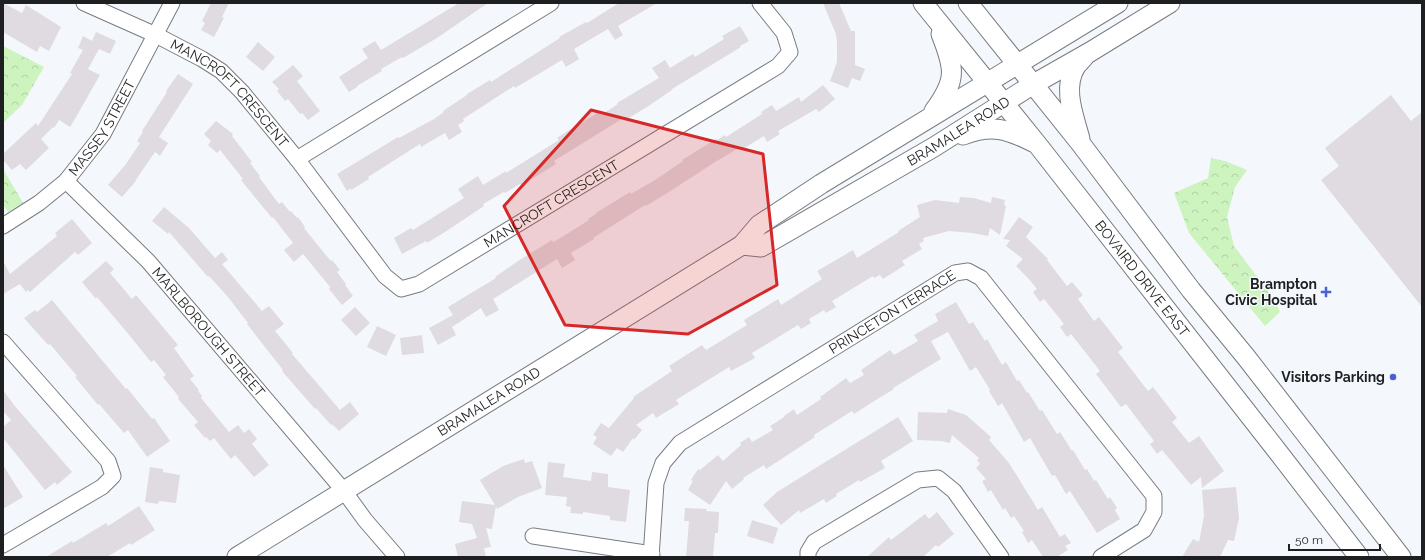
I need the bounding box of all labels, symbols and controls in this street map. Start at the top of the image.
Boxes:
street label: MANCROFT CRESCENT [168,36,292,151]
street label: MASSEY STREET [65,77,138,179]
street label: BRAMALEA ROAD [904,93,1013,169]
street label: MANCROFT CRESCENT [481,156,622,251]
street label: BOVAIRD DRIVE EAST [1092,217,1193,340]
street label: MARLBOROUGH STREET [149,264,268,400]
street label: PRINCETON TERRACE [826,267,958,357]
place label: Brampton Civic Hospital [1225,276,1318,308]
marker: Brampton Civic Hospital [1320,286,1332,298]
street label: BRAMALEA ROAD [435,364,543,439]
place label: Visitors Parking [1281,369,1385,385]
marker: Visitors Parking [1388,372,1398,382]
scale bar [1289,526,1380,552]
text: 50 m [1295,533,1323,547]

